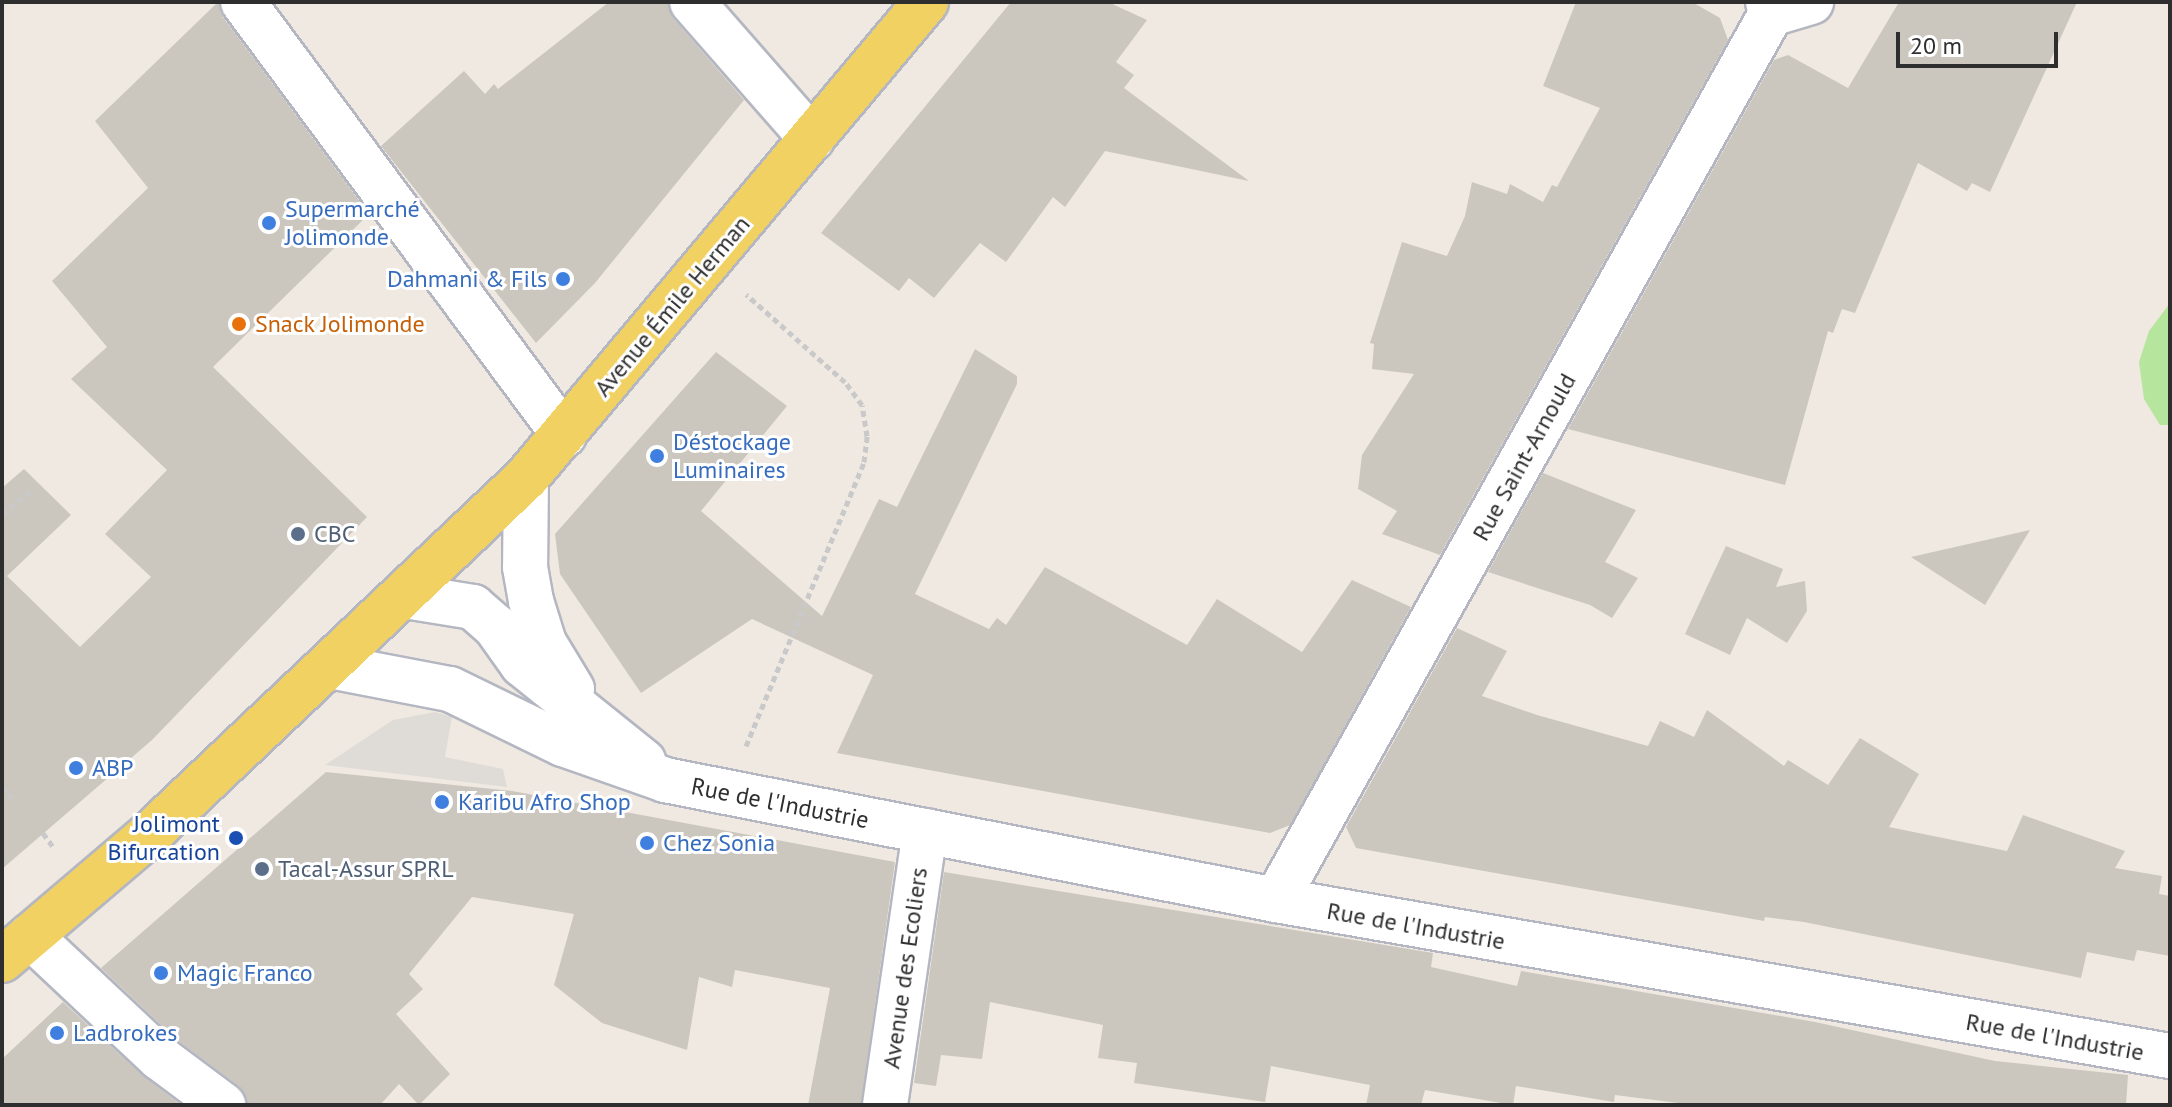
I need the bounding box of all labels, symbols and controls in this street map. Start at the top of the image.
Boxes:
scale bar [1900,16,2062,66]
text: 20 m [1910,30,1962,61]
place label: Supermarché Jolimonde [285,195,420,251]
street label: Avenue Émile Herman [588,210,756,402]
marker: Supermarché Jolimonde [260,214,278,232]
place label: Dahmani & Fils [387,265,547,293]
marker: Dahmani & Fils [554,270,572,288]
place label: Snack Jolimonde [255,310,425,338]
marker: Snack Jolimonde [230,315,248,333]
street label: Rue Saint-Arnould [1466,368,1582,546]
place label: Déstockage Luminaires [673,428,791,484]
marker: Déstockage Luminaires [648,447,666,465]
place label: CBC [314,520,355,548]
marker: CBC [289,525,307,543]
place label: ABP [92,754,133,782]
marker: ABP [67,759,85,777]
street label: Rue de l'Industrie [689,772,871,834]
place label: Karibu Afro Shop [458,788,632,816]
marker: Karibu Afro Shop [433,793,451,811]
place label: Jolimont Bifurcation [108,810,220,866]
marker: Jolimont Bifurcation [227,829,245,847]
place label: Chez Sonia [663,829,776,857]
marker: Chez Sonia [638,834,656,852]
place label: Tacal-Assur SPRL [278,855,454,883]
marker: Tacal-Assur SPRL [253,860,271,878]
street label: Avenue des Ecoliers [877,866,933,1070]
street label: Rue de l'Industrie [1325,896,1507,956]
place label: Magic Franco [177,959,313,987]
marker: Magic Franco [152,964,170,982]
street label: Rue de l'Industrie [1964,1007,2146,1067]
place label: Ladbrokes [73,1019,177,1047]
marker: Ladbrokes [48,1024,66,1042]

